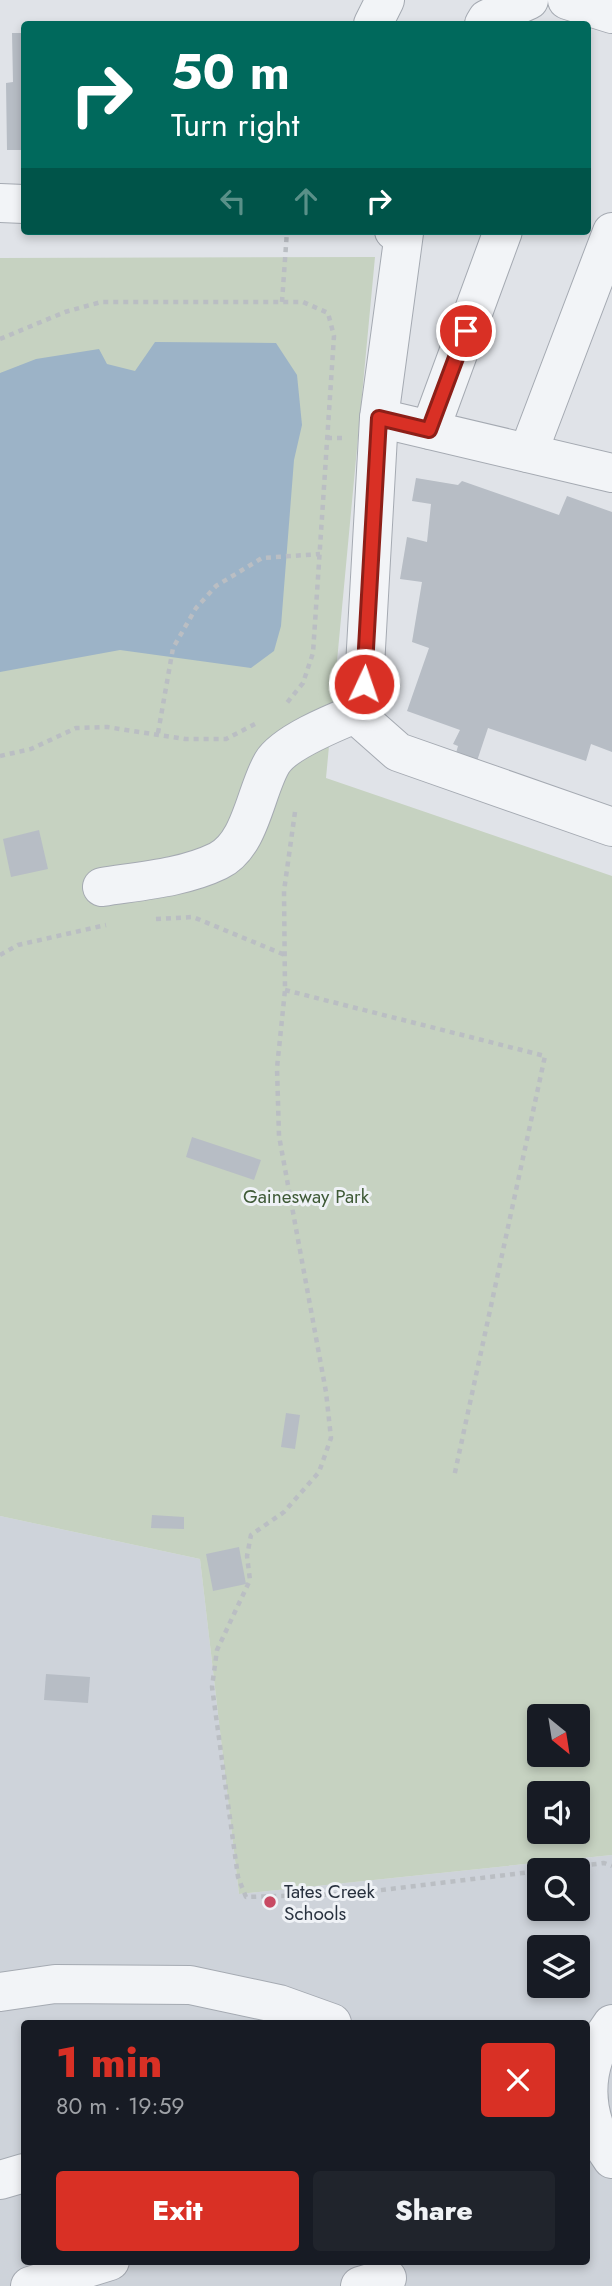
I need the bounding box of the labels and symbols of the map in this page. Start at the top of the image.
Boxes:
pin [436,301,496,361]
position arrow [327,647,401,721]
park label: Gainesway Park [243,1183,370,1210]
north arrow [527,1704,590,1768]
place label: Tates Creek Schools [284,1878,376,1927]
marker: Tates Creek Schools [262,1894,278,1910]

